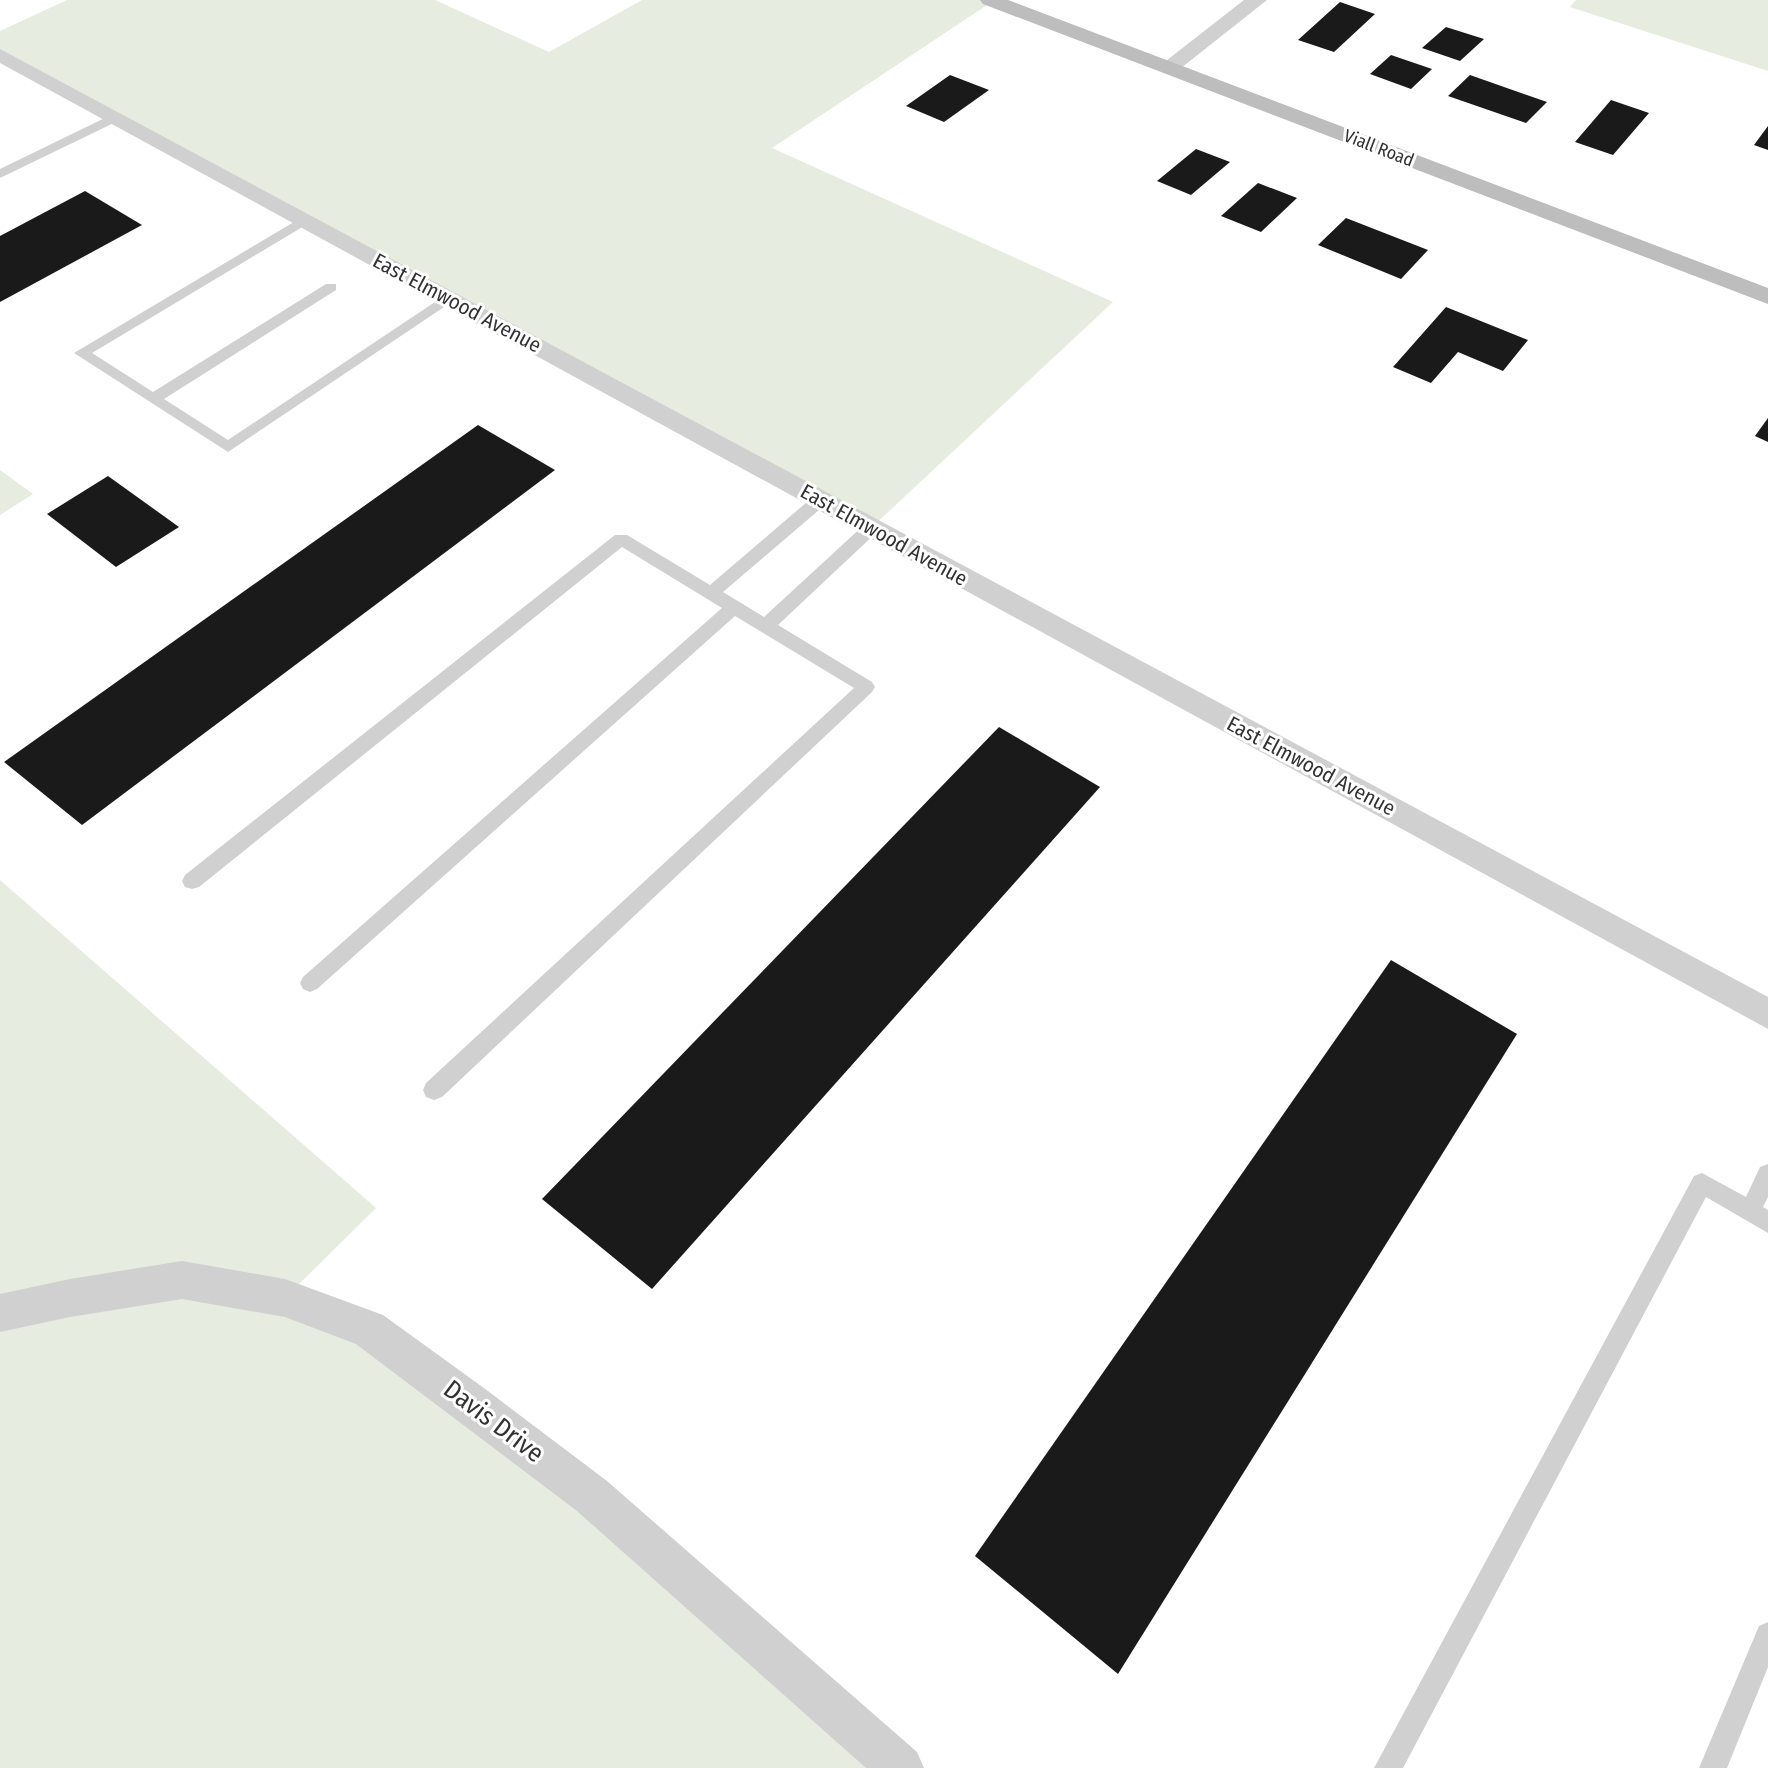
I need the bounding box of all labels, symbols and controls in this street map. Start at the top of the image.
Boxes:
street label: Viall Road [1341,125,1417,171]
street label: East Elmwood Avenue [368,248,546,358]
street label: East Elmwood Avenue [796,478,972,592]
street label: East Elmwood Avenue [1222,711,1400,821]
street label: Davis Drive [437,1374,550,1469]

